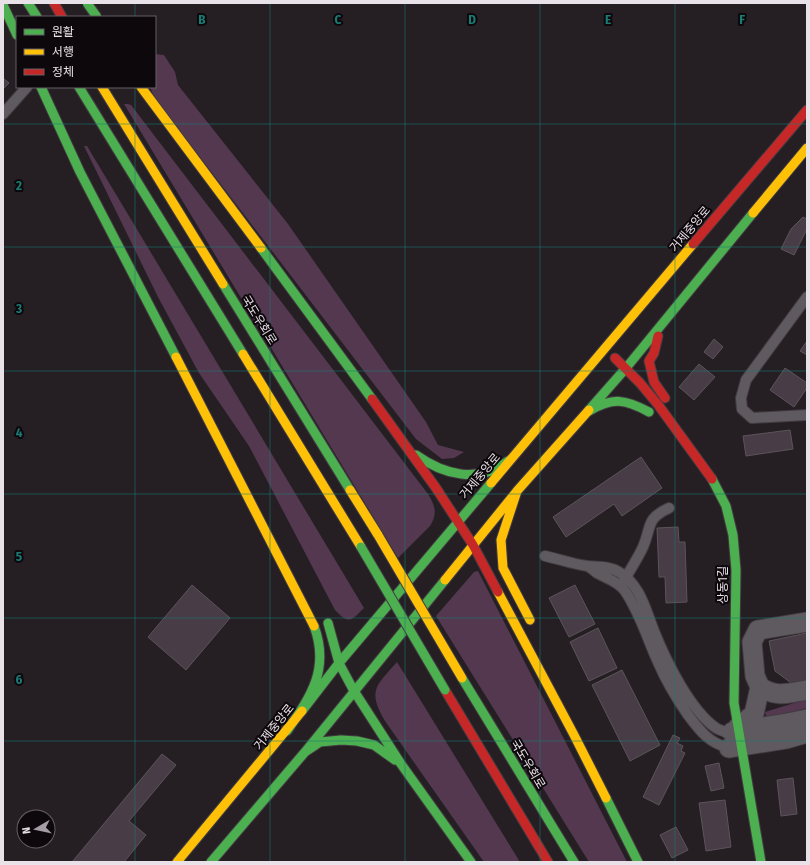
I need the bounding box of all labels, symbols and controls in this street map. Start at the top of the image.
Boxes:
text: B [198,12,206,27]
text: C [335,12,342,27]
text: D [468,12,476,27]
text: E [605,12,611,27]
text: F [739,12,745,27]
legend [16,16,156,88]
text: 원활 [52,25,74,39]
text: 서행 [52,45,74,59]
text: 정체 [52,65,74,79]
text: 2 [15,178,22,193]
street label: 거제중앙로 [667,203,713,255]
street label: 국도우회로 [238,293,280,347]
text: 3 [15,301,22,316]
text: 4 [16,425,23,440]
street label: 거제중앙로 [457,450,503,502]
text: 5 [16,549,22,564]
street label: 상동1길 [716,566,730,604]
text: 6 [16,672,23,687]
street label: 거제중앙로 [251,701,297,753]
street label: 국도우회로 [508,737,548,791]
north arrow [16,809,56,849]
text: N [20,826,34,835]

